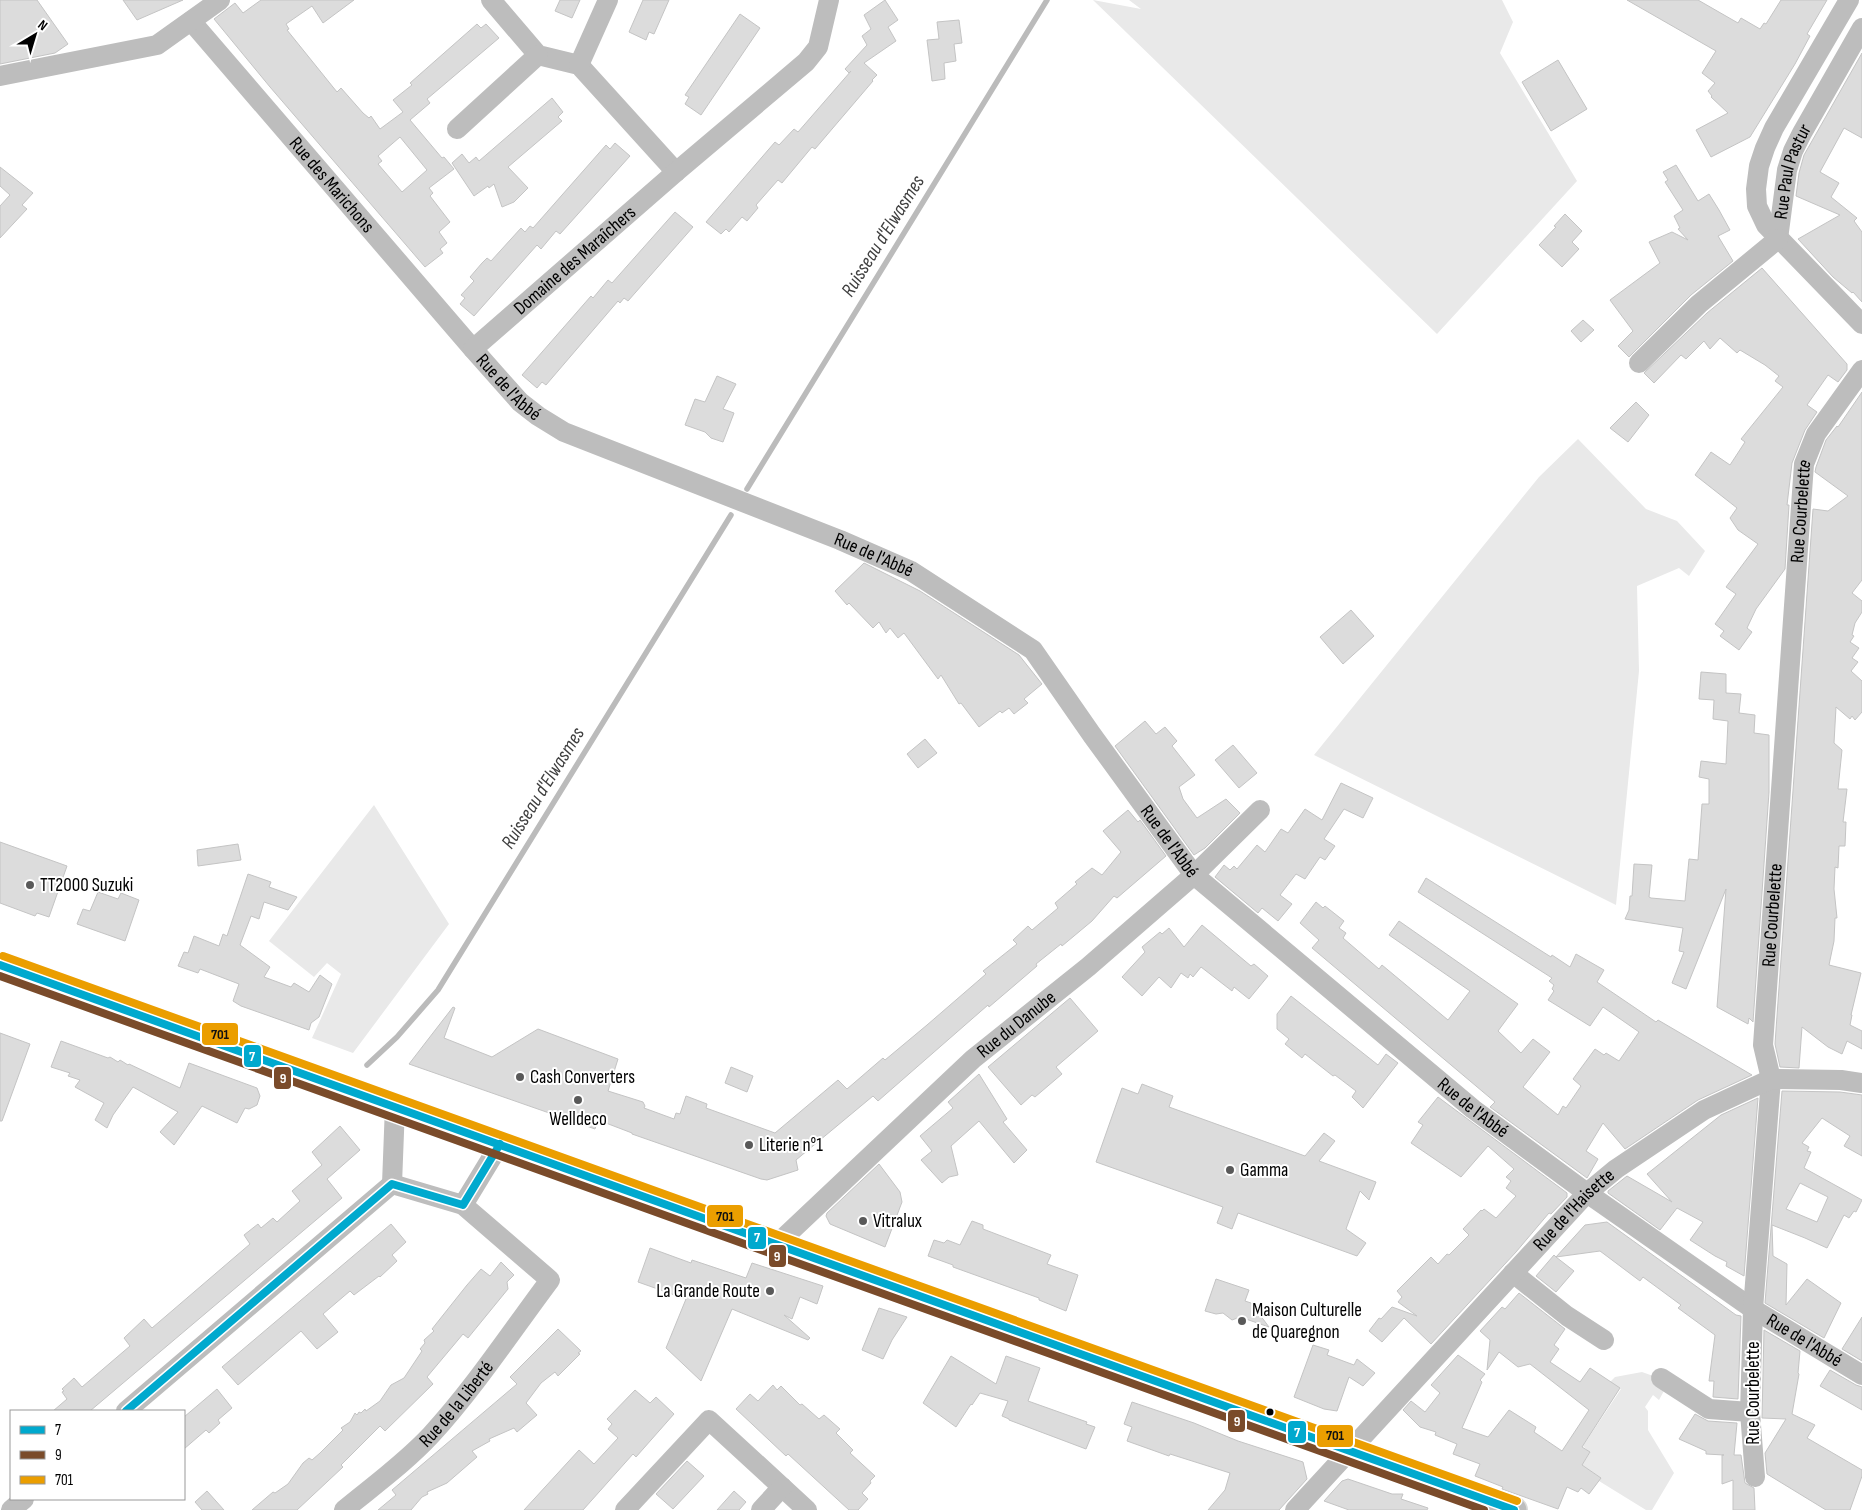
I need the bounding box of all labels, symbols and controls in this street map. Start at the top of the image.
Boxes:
north arrow [10,10,60,60]
text: N [35,16,51,34]
street label: Rue Paul Pastur [1769,119,1816,221]
street label: Rue des Marichons [284,132,379,238]
water label: Ruisseau d'Elwasmes [836,171,930,301]
street label: Domaine des Maraîchers [509,201,641,320]
street label: Rue de l'Abbé [471,349,546,426]
street label: Rue Courbelette [1786,456,1816,564]
street label: Rue de l'Abbé [831,527,917,582]
water label: Ruisseau d'Elwasmes [496,723,590,853]
street label: Rue de l'Abbé [1135,801,1204,882]
street label: Rue Courbelette [1757,863,1787,968]
place label: TT2000 Suzuki [40,874,133,897]
marker: TT2000 Suzuki [24,879,36,891]
street label: Rue du Danube [972,986,1060,1063]
line badge: 701 [201,1022,239,1046]
text: 701 [211,1026,230,1043]
line badge: 7 [243,1044,262,1068]
text: 7 [249,1048,256,1065]
line badge: 9 [273,1066,292,1090]
place label: Cash Converters [530,1066,635,1089]
text: 9 [280,1070,287,1087]
marker: Cash Converters [514,1071,526,1083]
street label: Rue de l'Abbé [1433,1073,1513,1143]
marker: Welldeco [572,1094,584,1106]
place label: Welldeco [549,1108,607,1131]
place label: Literie n°1 [759,1134,823,1157]
marker: Literie n°1 [743,1139,755,1151]
place label: Gamma [1240,1159,1288,1182]
marker: Gamma [1224,1164,1236,1176]
street label: Rue de l'Haisette [1528,1164,1619,1255]
line badge: 701 [706,1204,744,1228]
text: 701 [716,1208,735,1225]
place label: Vitralux [873,1210,922,1233]
marker: Vitralux [857,1215,869,1227]
line badge: 7 [747,1226,767,1250]
text: 7 [754,1229,761,1246]
line badge: 9 [768,1244,787,1268]
text: 9 [774,1248,781,1265]
place label: La Grande Route [656,1280,760,1303]
marker: La Grande Route [764,1285,776,1297]
place label: Maison Culturelle de Quaregnon [1252,1299,1362,1344]
street label: Rue de l'Abbé [1762,1308,1846,1372]
marker: Maison Culturelle de Quaregnon [1236,1315,1248,1327]
street label: Rue Courbelette [1742,1341,1765,1445]
street label: Rue de la Liberté [414,1356,499,1452]
unlabelled marker [1265,1407,1275,1417]
line badge: 9 [1227,1409,1246,1433]
legend [10,1410,185,1500]
text: 9 [1234,1413,1241,1430]
line badge: 7 [1287,1420,1307,1444]
text: 7 [55,1421,61,1440]
text: 7 [1294,1424,1301,1441]
line badge: 701 [1316,1424,1354,1448]
text: 701 [1326,1427,1345,1444]
text: 9 [55,1446,62,1465]
text: 701 [55,1471,74,1490]

